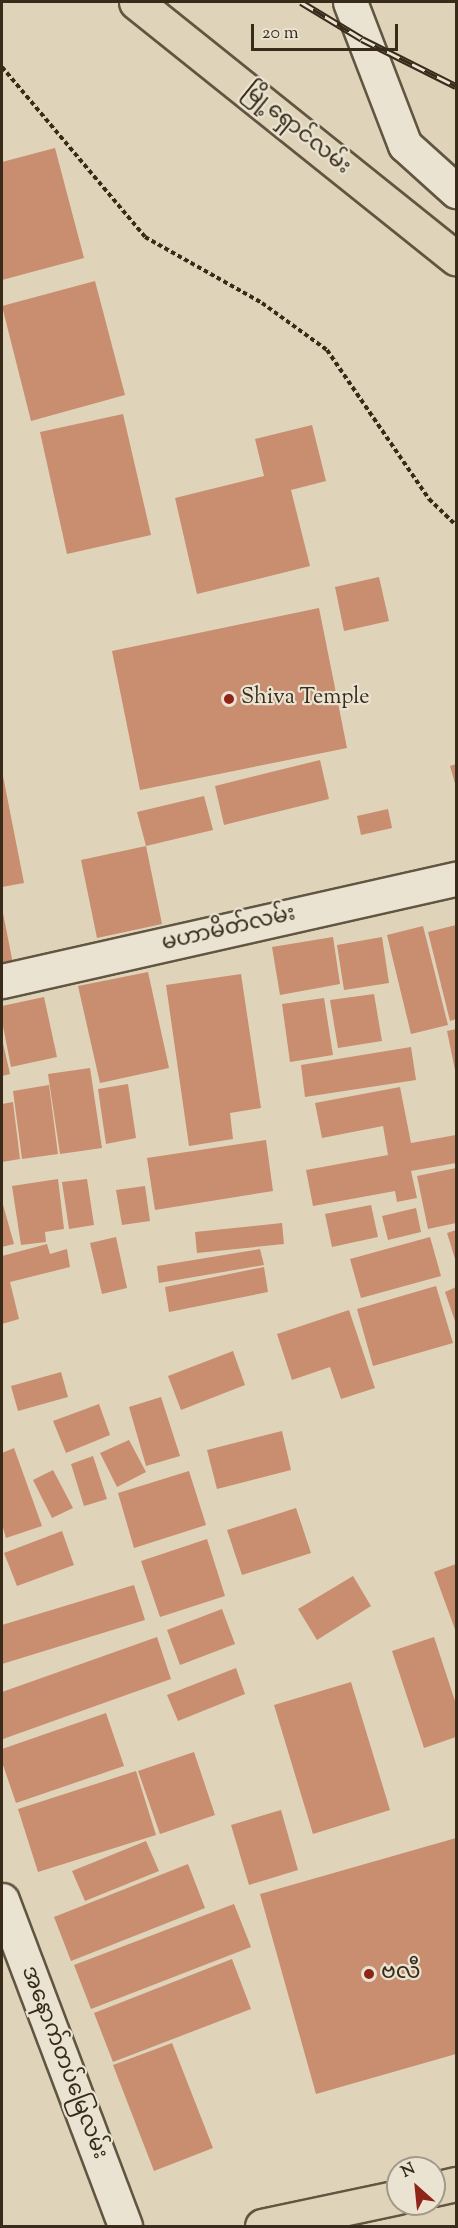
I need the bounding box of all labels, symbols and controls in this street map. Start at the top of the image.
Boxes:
scale bar [254,12,401,50]
text: 20 m [262,21,299,47]
street label: မြို့ရှောင်လမ်း [237,79,355,181]
place label: Shiva Temple [241,686,370,712]
marker: Shiva Temple [222,692,236,706]
street label: မဟာမိတ်လမ်း [160,902,298,958]
place label: ဗလီ [381,1961,421,1987]
street label: အနောက်တပ်မြေလမ်း [14,1963,112,2163]
marker: ဗလီ [362,1967,376,1981]
north arrow [386,2156,446,2216]
text: N [398,2158,419,2184]

